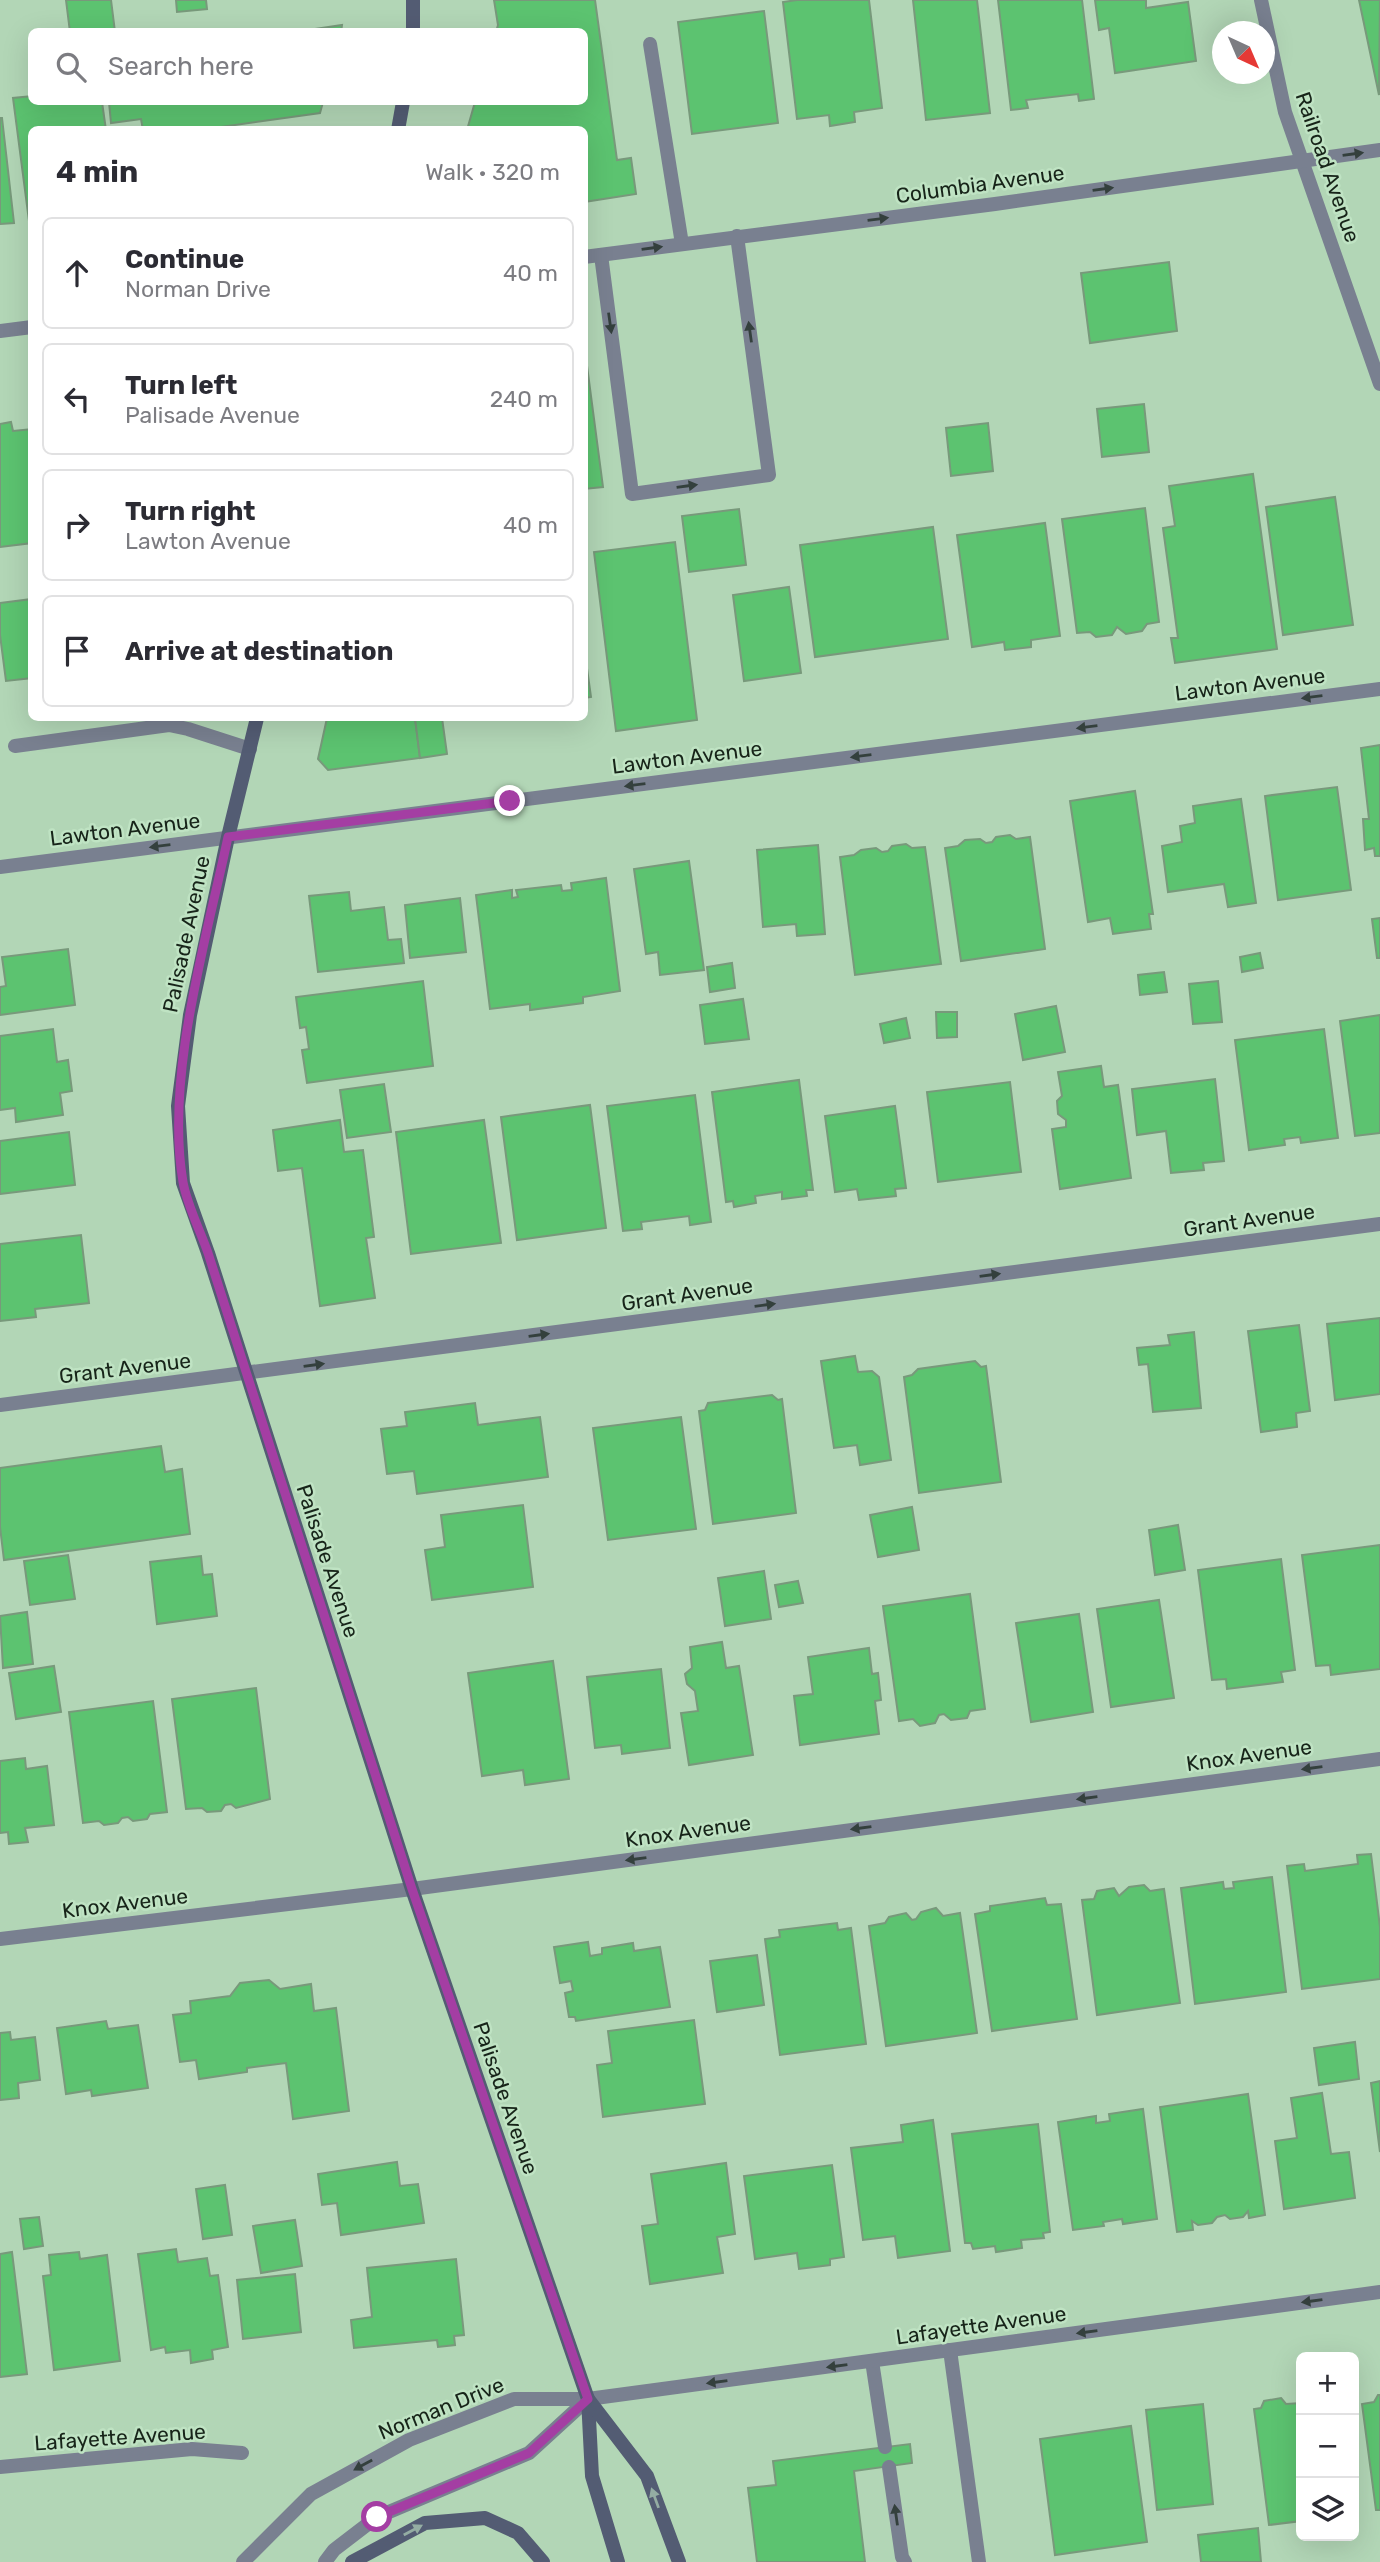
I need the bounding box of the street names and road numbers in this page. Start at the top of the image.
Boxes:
street label: Railroad Avenue [1291,88,1365,246]
street label: Columbia Avenue [894,160,1066,208]
street label: Lawton Avenue [1173,662,1327,706]
street label: Lawton Avenue [610,735,764,779]
street label: Lawton Avenue [48,807,202,851]
street label: Palisade Avenue [157,853,215,1015]
street label: Grant Avenue [1182,1198,1316,1242]
street label: Grant Avenue [620,1272,754,1316]
street label: Grant Avenue [58,1348,192,1388]
street label: Palisade Avenue [291,1481,365,1641]
street label: Knox Avenue [1185,1734,1313,1776]
street label: Knox Avenue [624,1810,752,1852]
street label: Knox Avenue [61,1883,189,1923]
street label: Palisade Avenue [468,2018,544,2178]
street label: Lafayette Avenue [894,2301,1068,2349]
street label: Norman Drive [375,2371,507,2445]
street label: Lafayette Avenue [33,2419,207,2455]

